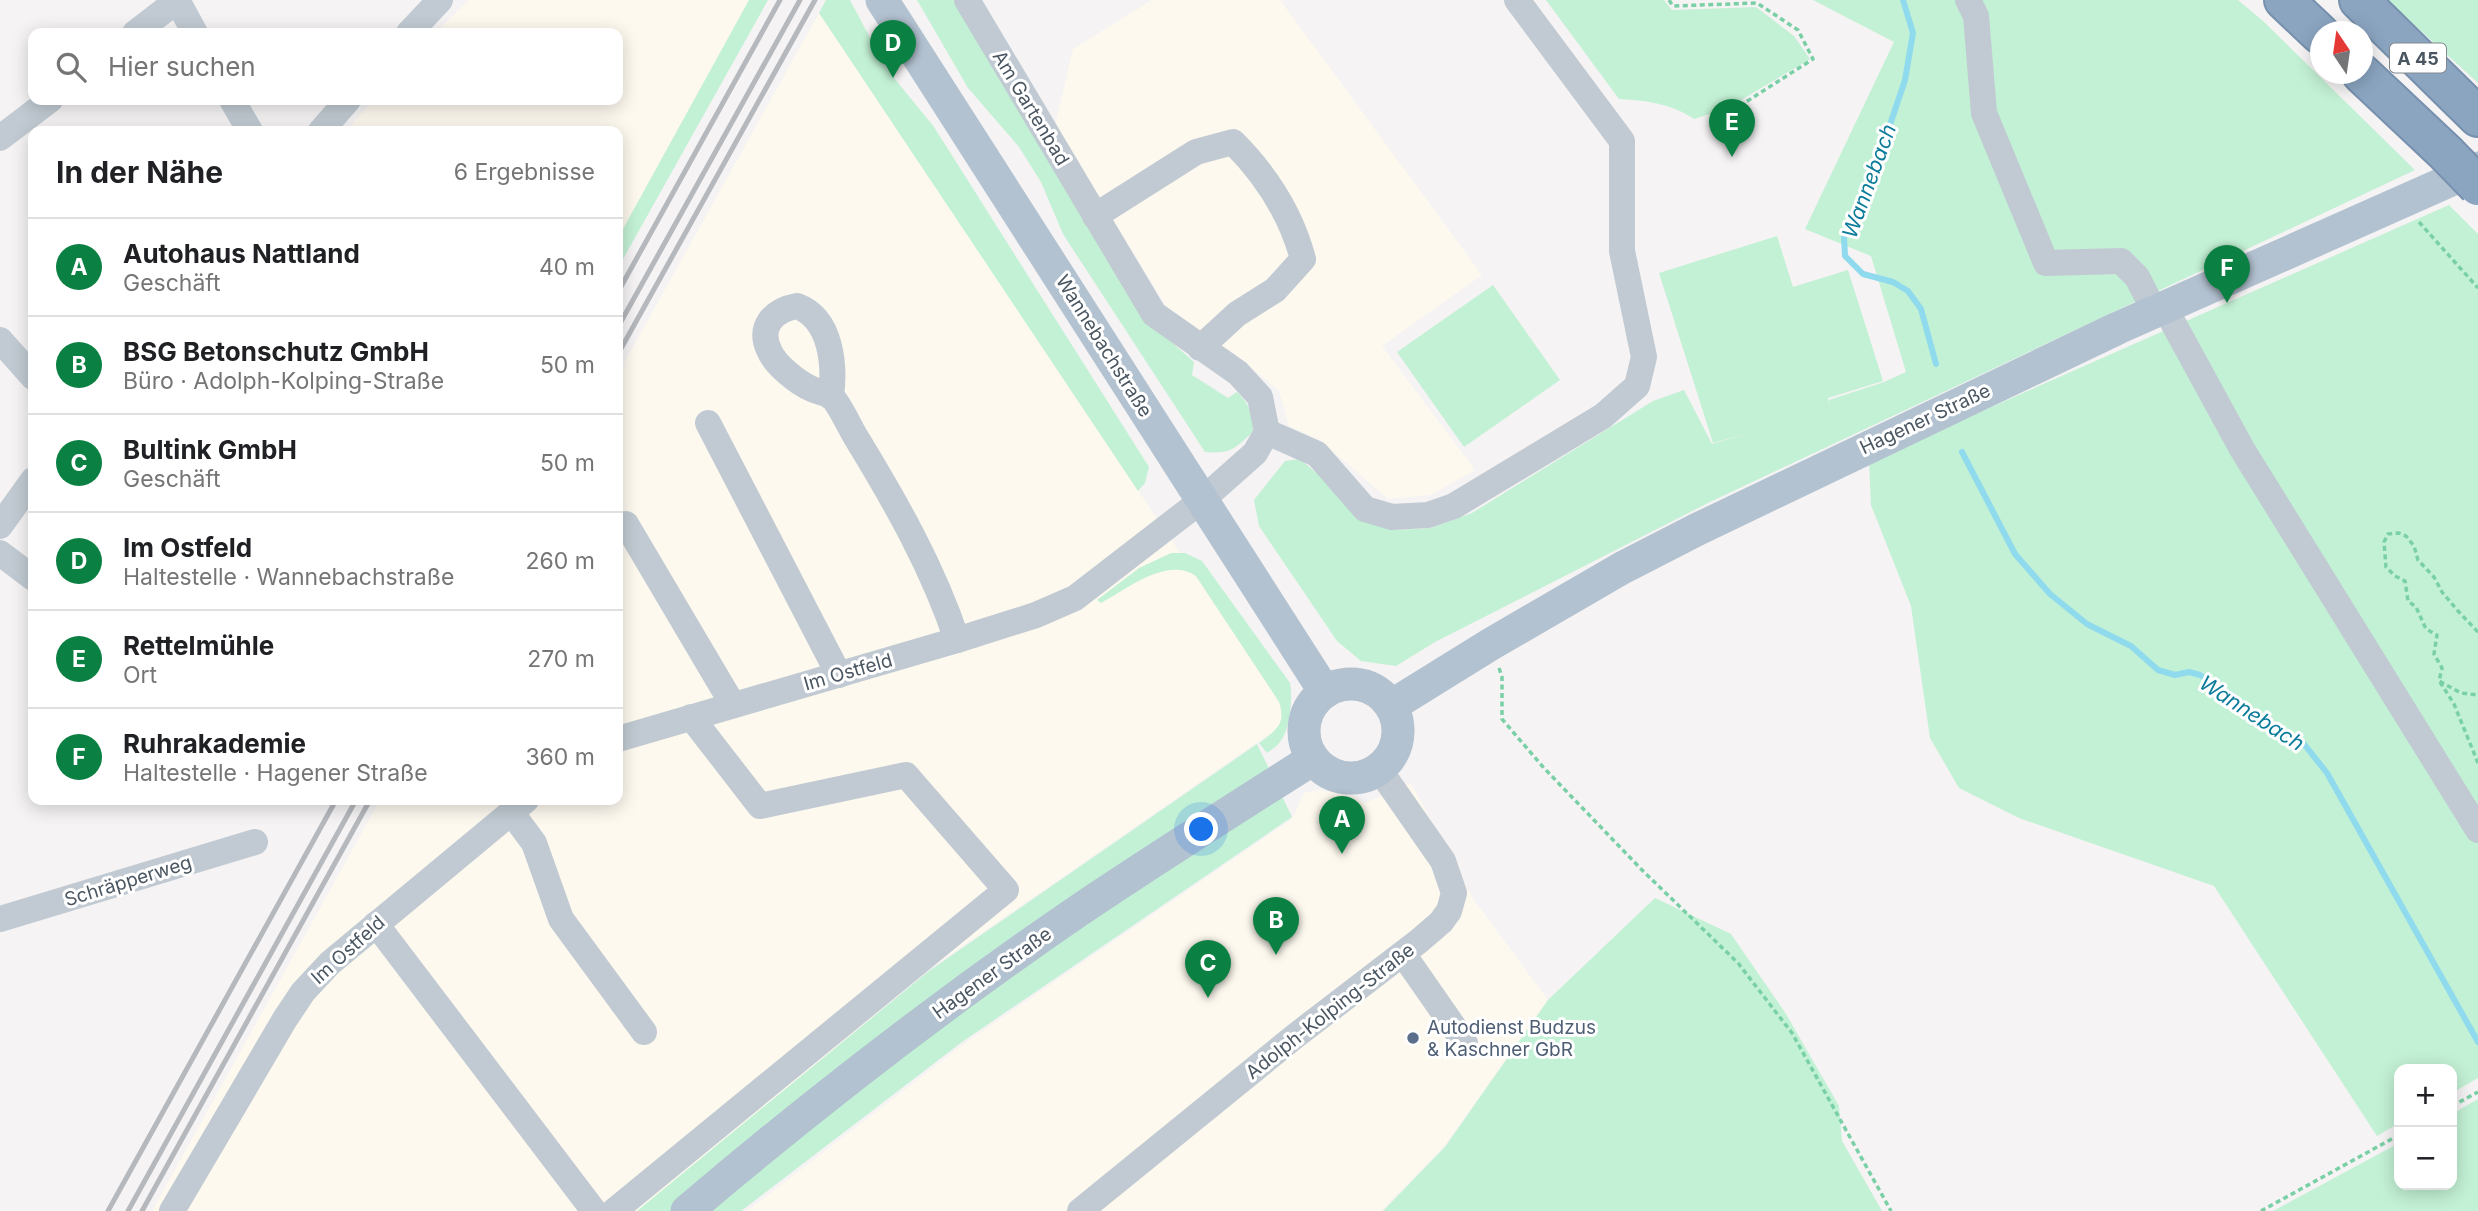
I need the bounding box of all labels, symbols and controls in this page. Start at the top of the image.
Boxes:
pin: D [870,20,916,78]
north arrow [2310,21,2373,84]
search box [28,28,623,105]
road number: A 45 [2390,44,2446,72]
street label: Am Gartenbad [988,46,1074,170]
icon: search [52,48,90,86]
text: Hier suchen [108,51,256,82]
pin: E [1709,99,1755,157]
water label: Wannebach [1837,121,1901,241]
text: In der Nähe [56,154,223,190]
text: 6 Ergebnisse [454,158,595,186]
text: Autohaus Nattland [123,238,360,269]
pin: F [2204,245,2250,303]
text: A [70,253,88,281]
text: 40 m [539,253,595,281]
text: Geschäft [123,269,221,297]
street label: Wannebachstraße [1051,271,1157,421]
text: BSG Betonschutz GmbH [123,336,429,367]
text: B [71,351,87,379]
text: 50 m [540,351,595,379]
text: Büro · Adolph-Kolping-Straße [123,367,444,395]
street label: Hagener Straße [1856,379,1994,459]
text: Bultink GmbH [123,434,297,465]
text: C [70,449,88,477]
text: 50 m [540,449,595,477]
text: Geschäft [123,465,221,493]
text: Im Ostfeld [123,532,252,563]
text: D [71,547,87,575]
text: 260 m [526,547,595,575]
text: Haltestelle · Wannebachstraße [123,563,454,591]
text: Rettelmühle [123,630,274,661]
text: E [72,645,86,673]
text: 270 m [527,645,595,673]
street label: Im Ostfeld [801,648,895,696]
text: Ort [123,661,157,689]
water label: Wannebach [2195,670,2309,756]
text: Ruhrakademie [123,728,306,759]
text: F [72,743,86,771]
text: 360 m [525,743,595,771]
text: Haltestelle · Hagener Straße [123,759,428,787]
pin: A [1319,796,1365,854]
your location [1184,812,1218,846]
street label: Schräpperweg [62,851,194,911]
pin: B [1253,897,1299,955]
street label: Im Ostfeld [306,911,390,989]
street label: Hagener Straße [928,922,1056,1024]
street label: Adolph-Kolping-Straße [1241,938,1419,1084]
pin: C [1185,940,1231,998]
place label: Autodienst Budzus & Kaschner GbR [1427,1016,1596,1061]
marker: Autodienst Budzus & Kaschner GbR [1405,1030,1421,1046]
map controls [2394,1064,2457,1190]
button: + [2394,1064,2457,1127]
button: − [2394,1127,2457,1190]

